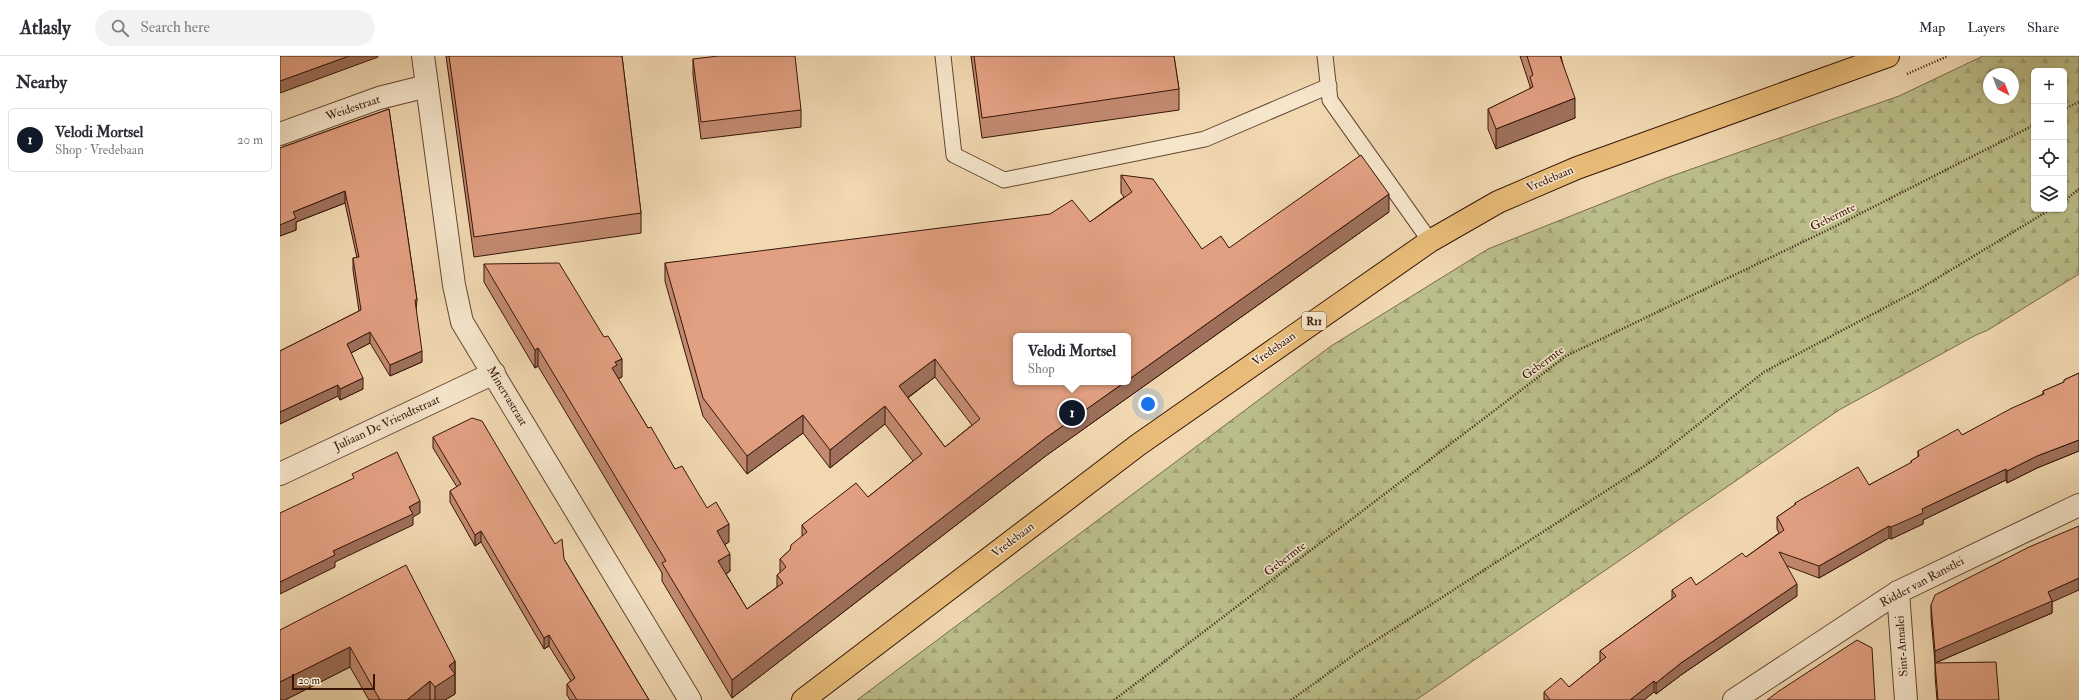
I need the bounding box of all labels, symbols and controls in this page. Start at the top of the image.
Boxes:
search box [95,10,375,46]
text: Atlasly [20,16,71,40]
icon: search [109,17,131,39]
text: Search here [141,18,210,37]
text: Map [1919,19,1945,36]
text: Layers [1967,19,2005,36]
text: Share [2027,19,2059,36]
north arrow [1983,68,2019,104]
map controls [2031,68,2067,212]
button: + [2031,68,2067,104]
text: Nearby [16,72,67,93]
street label: Weidestraat [323,92,382,125]
button: − [2031,104,2067,140]
text: Velodi Mortsel [55,123,143,142]
text: 1 [28,132,32,148]
text: 20 m [237,132,263,148]
button: locate [2031,140,2067,176]
text: Shop · Vredebaan [55,142,144,158]
street label: Vredebaan [1524,162,1576,196]
button: layers [2031,176,2067,212]
street label: Gebermte [1808,200,1858,234]
road number: R11 [1302,312,1326,330]
street label: Vredebaan [1249,329,1299,369]
popup [1013,333,1131,385]
text: Velodi Mortsel [1028,342,1116,361]
street label: Gebermte [1519,343,1567,383]
text: Shop [1028,361,1055,377]
street label: Minervastraat [483,363,531,429]
street label: Juliaan De Vriendtstraat [331,392,443,455]
your location [1138,394,1158,414]
pin: 1 [1059,398,1085,428]
street label: Vredebaan [989,519,1037,561]
street label: Gebermte [1261,538,1309,580]
street label: Ridder van Ranstlei [1877,553,1967,611]
street label: Sint-Annalei [1892,615,1912,677]
scale bar [292,672,375,691]
text: 20 m [298,674,320,687]

